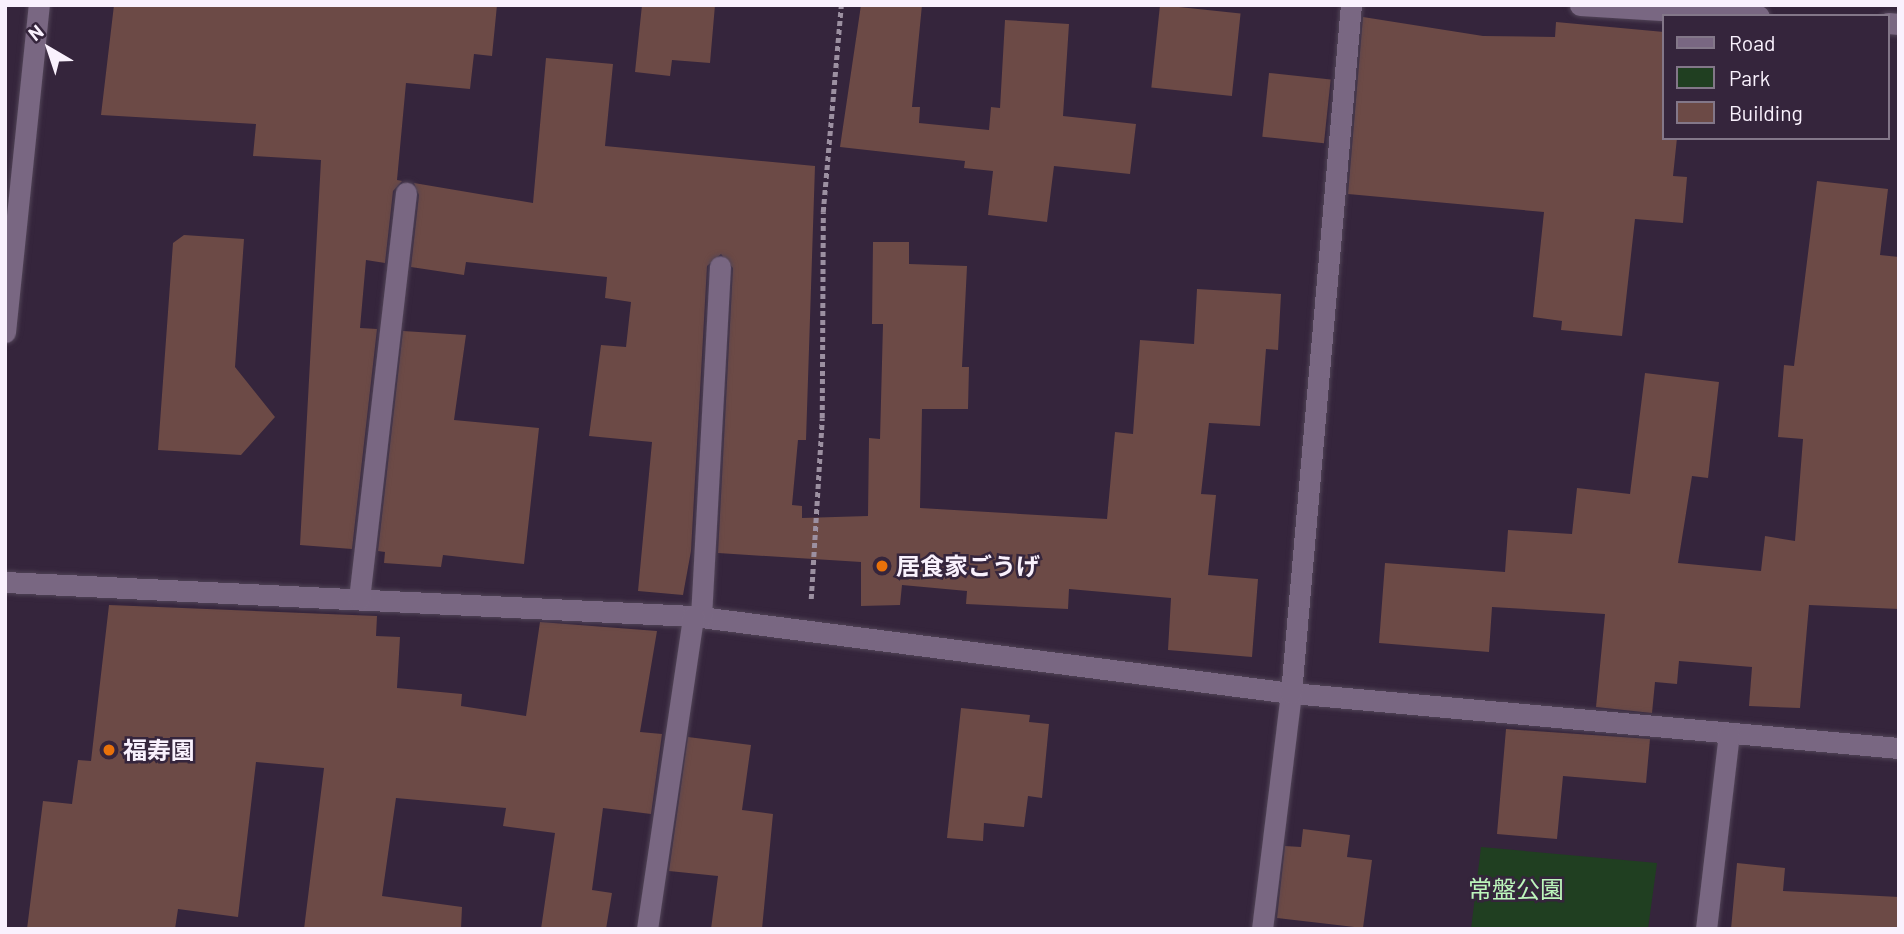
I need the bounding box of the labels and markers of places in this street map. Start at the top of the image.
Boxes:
place label: 居食家ごうげ [896,552,1040,580]
marker: 居食家ごうげ [874,558,890,574]
place label: 福寿園 [123,736,195,764]
marker: 福寿園 [101,742,117,758]

